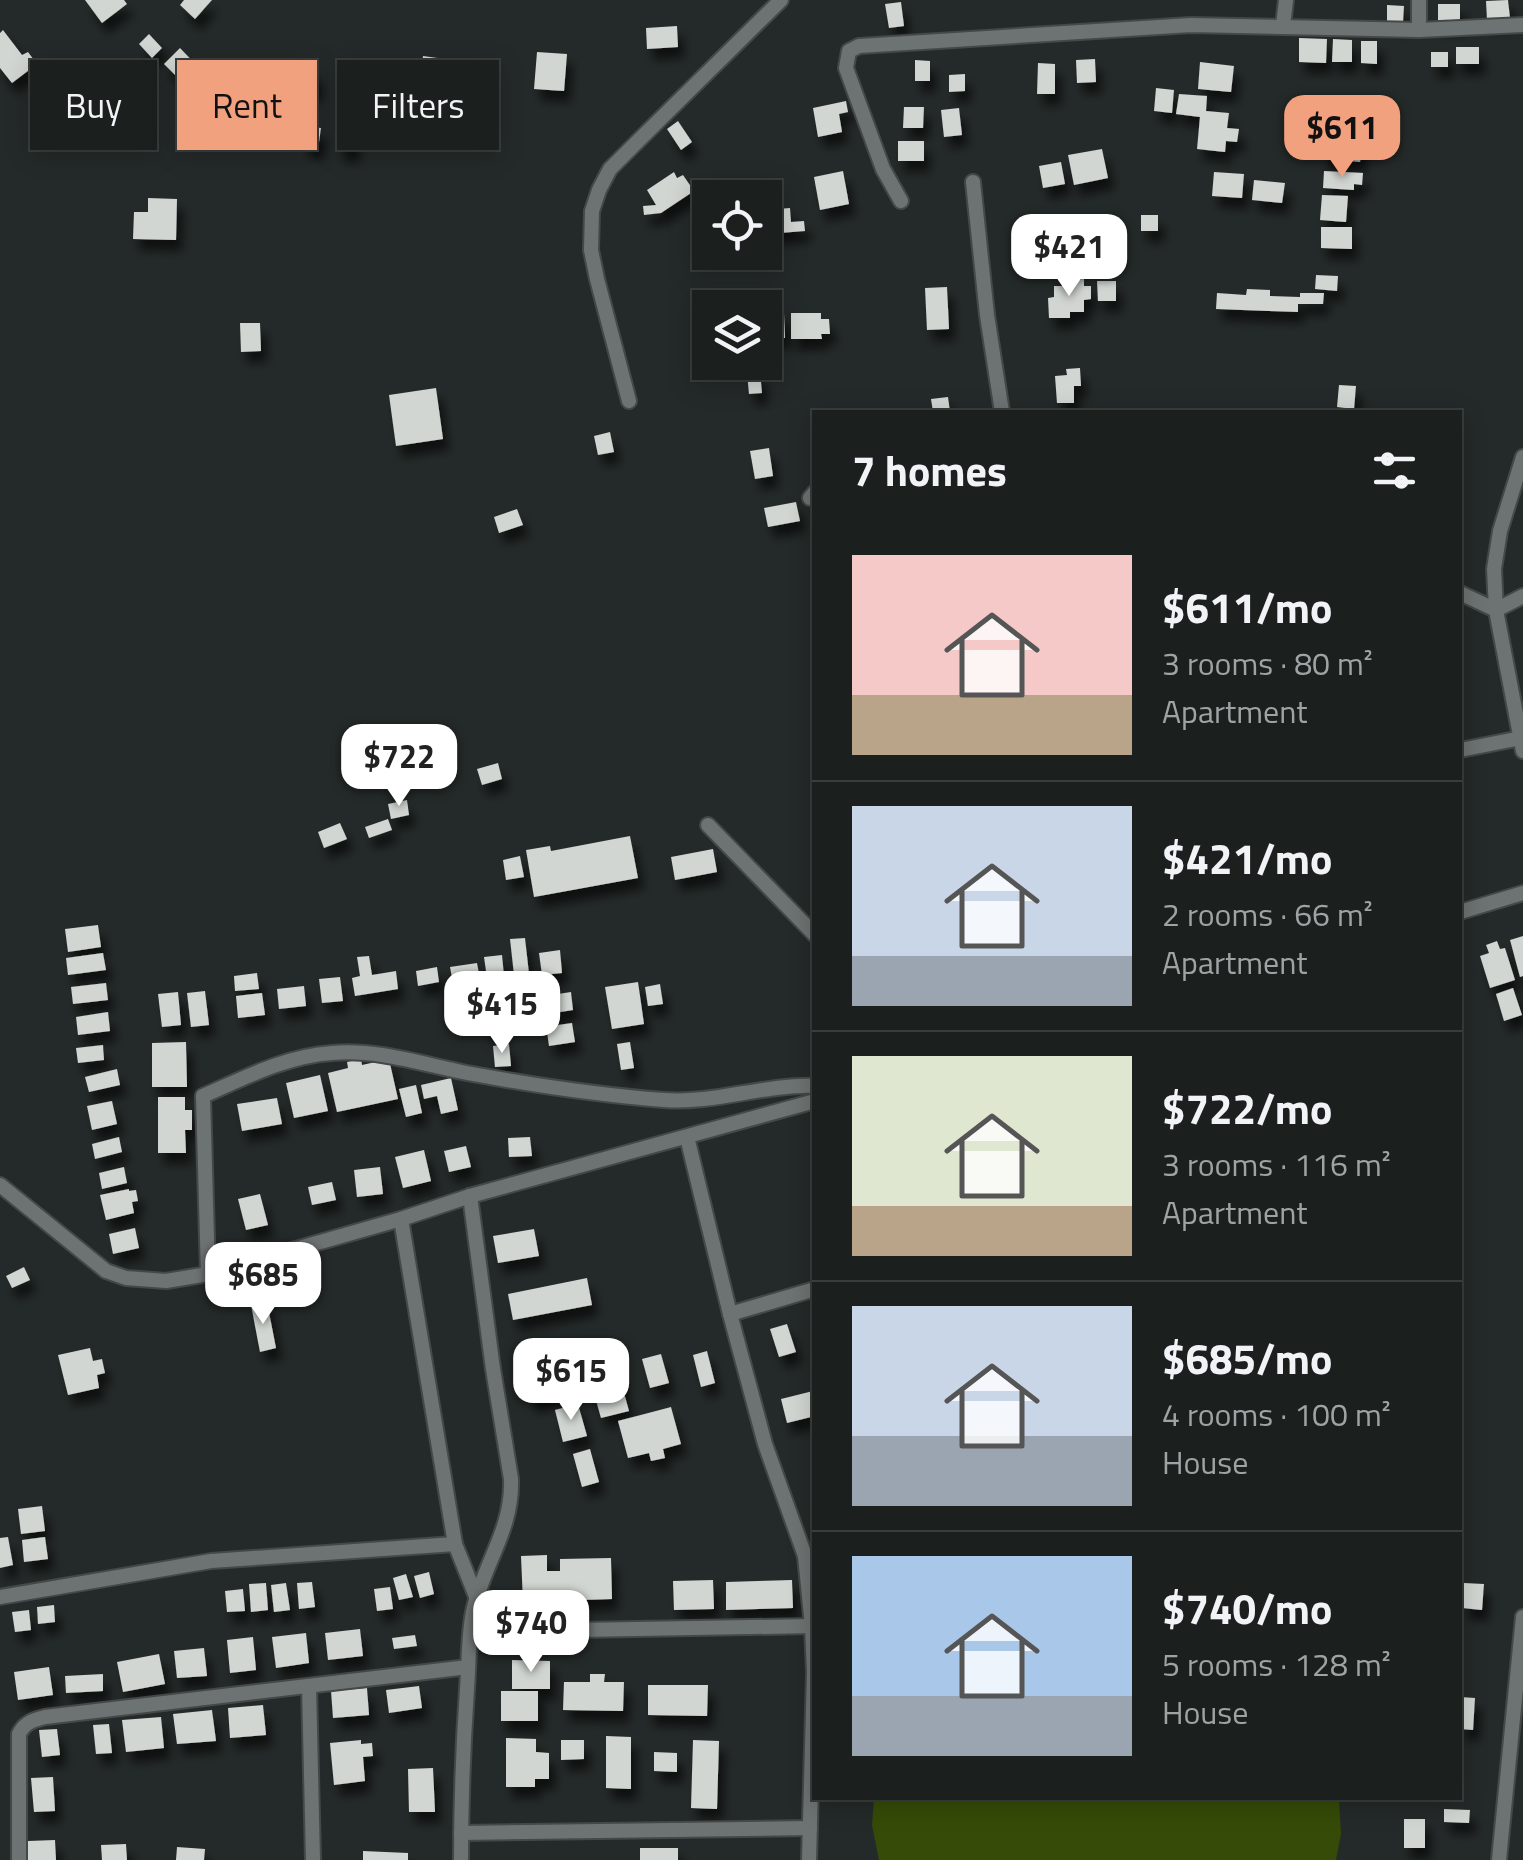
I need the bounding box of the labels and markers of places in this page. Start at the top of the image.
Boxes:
pin: $611 [1283,95,1401,180]
pin: $421 [1010,214,1128,299]
pin: $722 [340,724,458,809]
pin: $415 [443,971,561,1056]
pin: $685 [204,1242,322,1327]
pin: $615 [512,1338,630,1423]
pin: $740 [472,1590,590,1675]

